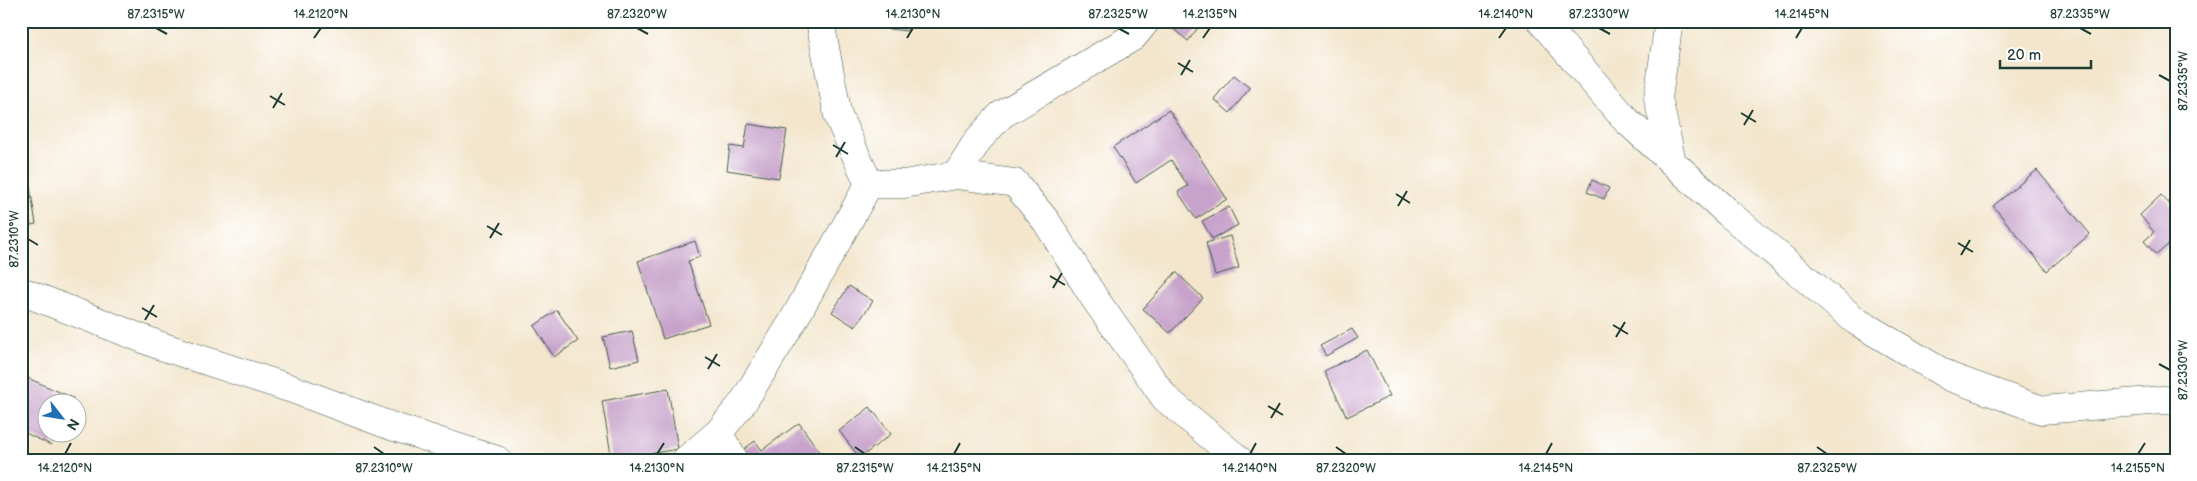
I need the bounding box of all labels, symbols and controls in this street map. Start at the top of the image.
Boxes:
text: 87.2315°W [127,7,185,22]
text: 14.2120°N [294,7,348,22]
text: 87.2320°W [607,7,667,22]
text: 14.2130°N [886,7,940,22]
text: 87.2325°W [1088,7,1148,22]
text: 14.2135°N [1183,7,1237,22]
text: 14.2140°N [1479,7,1533,22]
text: 87.2330°W [1569,7,1629,22]
text: 14.2145°N [1775,7,1829,22]
text: 87.2335°W [2050,7,2110,22]
scale bar [2000,38,2091,70]
text: 20 m [2007,46,2041,65]
text: 87.2335°W [2176,51,2191,111]
text: 87.2310°W [7,210,22,268]
text: 87.2330°W [2176,340,2191,400]
north arrow [38,394,88,444]
text: N [63,416,83,433]
text: 14.2120°N [38,461,92,476]
text: 87.2310°W [355,461,413,476]
text: 14.2130°N [630,461,684,476]
text: 87.2315°W [836,461,894,476]
text: 14.2135°N [927,461,981,476]
text: 14.2140°N [1223,461,1277,476]
text: 87.2320°W [1316,461,1376,476]
text: 14.2145°N [1519,461,1573,476]
text: 87.2325°W [1797,461,1857,476]
text: 14.2155°N [2111,461,2165,476]

